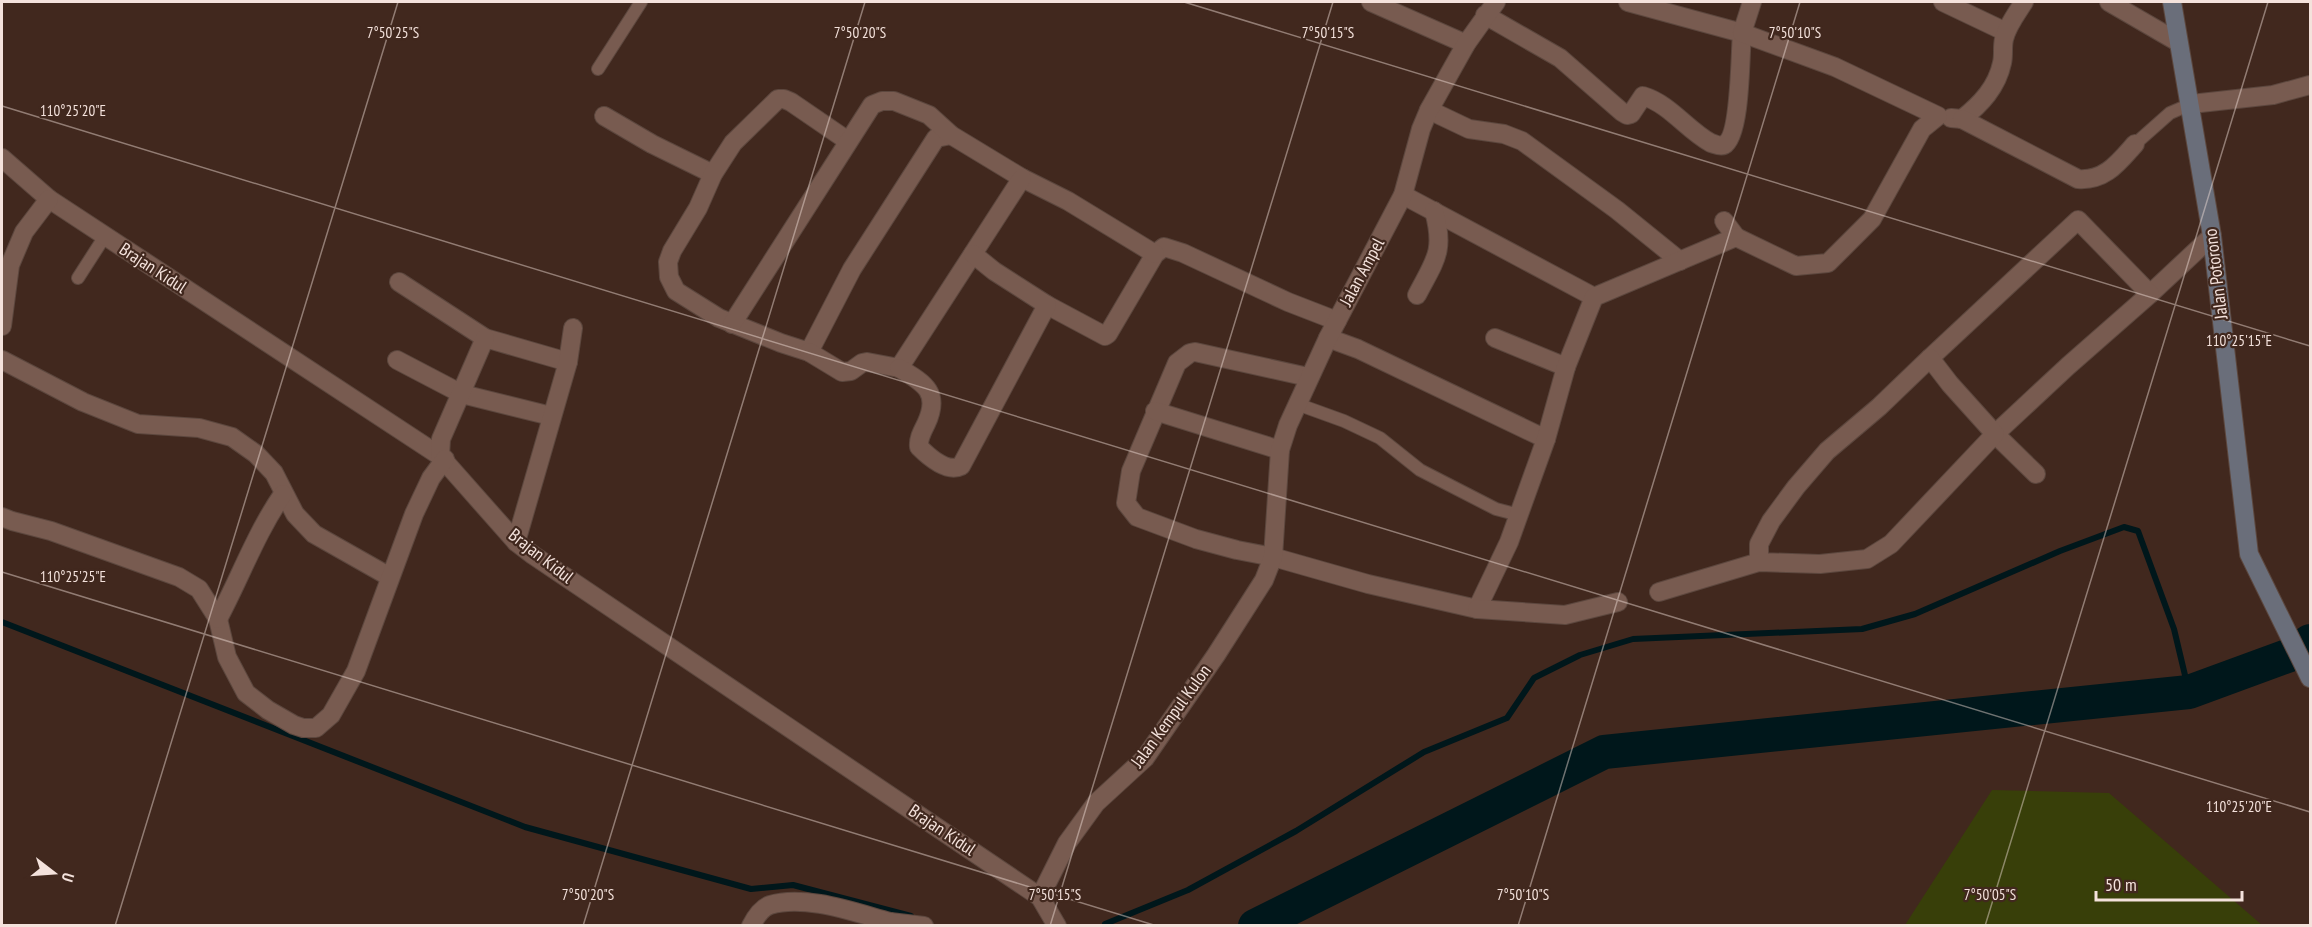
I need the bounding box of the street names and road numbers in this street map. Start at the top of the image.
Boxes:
street label: Jalan Potorono [2199,227,2233,322]
street label: Jalan Ampel [1334,233,1389,311]
street label: Brajan Kidul [115,237,192,298]
street label: Brajan Kidul [504,523,579,589]
street label: Jalan Kempul Kulon [1125,660,1216,773]
street label: Brajan Kidul [904,799,981,861]

